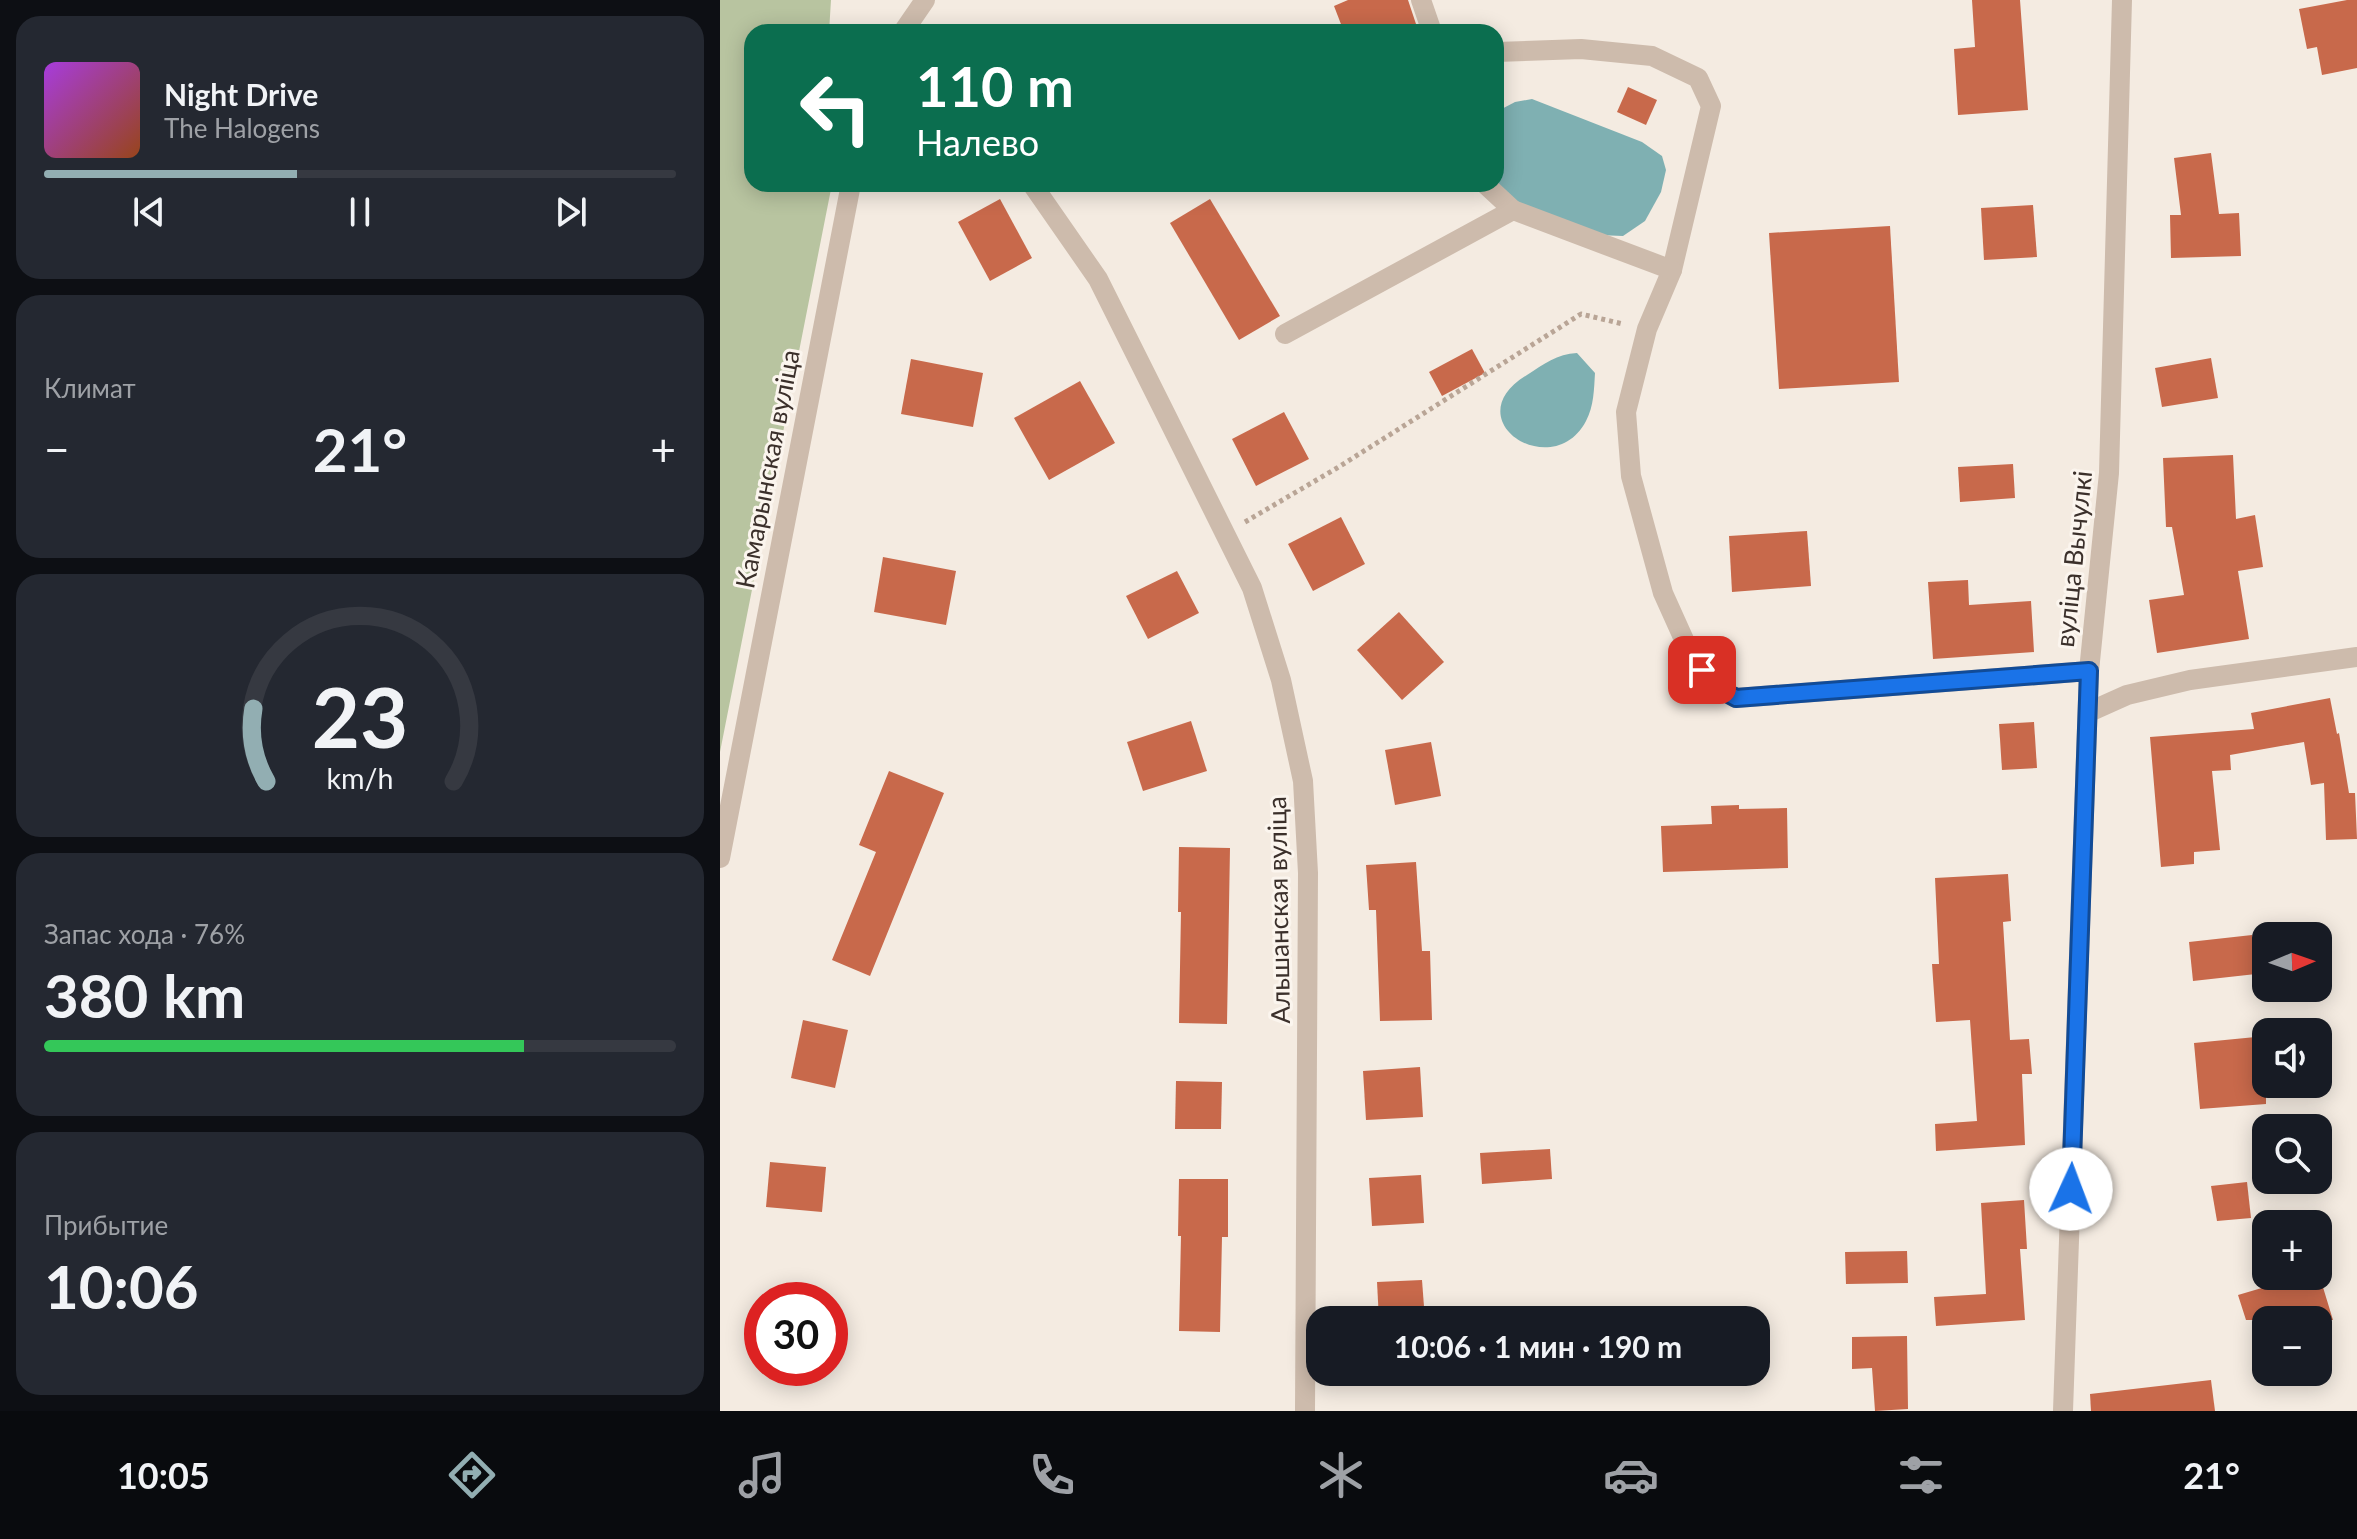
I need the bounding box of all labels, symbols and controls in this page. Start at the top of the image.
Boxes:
text: 110 m [916,52,1074,119]
icon: left [784,56,888,160]
text: Night Drive [164,76,318,112]
text: The Halogens [164,112,320,144]
text: Налево [916,120,1039,164]
icon: previous [127,190,171,234]
icon: pause [338,190,382,234]
icon: next [549,190,593,234]
street label: Камарынская вуліца [728,347,806,591]
text: Климат [44,372,136,404]
text: 21° [313,413,407,485]
text: − [44,423,70,475]
text: + [650,423,676,475]
street label: вуліца Вычулкі [2048,469,2098,649]
pin [1668,636,1736,704]
icon: arrive [1680,648,1724,692]
text: 23 [312,665,408,765]
text: km/h [327,761,393,795]
street label: Альшанская вуліца [1260,796,1296,1024]
text: Запас хода · 76% [44,918,245,950]
north arrow [2252,922,2332,1002]
map controls [2252,922,2332,1386]
text: 380 km [44,959,245,1031]
button: sound [2252,1018,2332,1098]
button: search [2252,1114,2332,1194]
position arrow [2029,1147,2113,1231]
text: Прибытие [44,1209,168,1241]
button: + [2252,1210,2332,1290]
text: 10:06 [44,1250,199,1322]
speed limit sign: 30 [744,1282,848,1386]
button: − [2252,1306,2332,1386]
text: 10:06 · 1 мин · 190 m [1394,1328,1682,1364]
icon: directions [444,1447,500,1503]
icon: music [734,1447,790,1503]
icon: phone [1024,1447,1080,1503]
icon: climate [1313,1447,1369,1503]
icon: car [1603,1447,1659,1503]
icon: filters [1893,1447,1949,1503]
text: 10:05 [117,1453,210,1497]
text: 21° [2183,1453,2240,1497]

